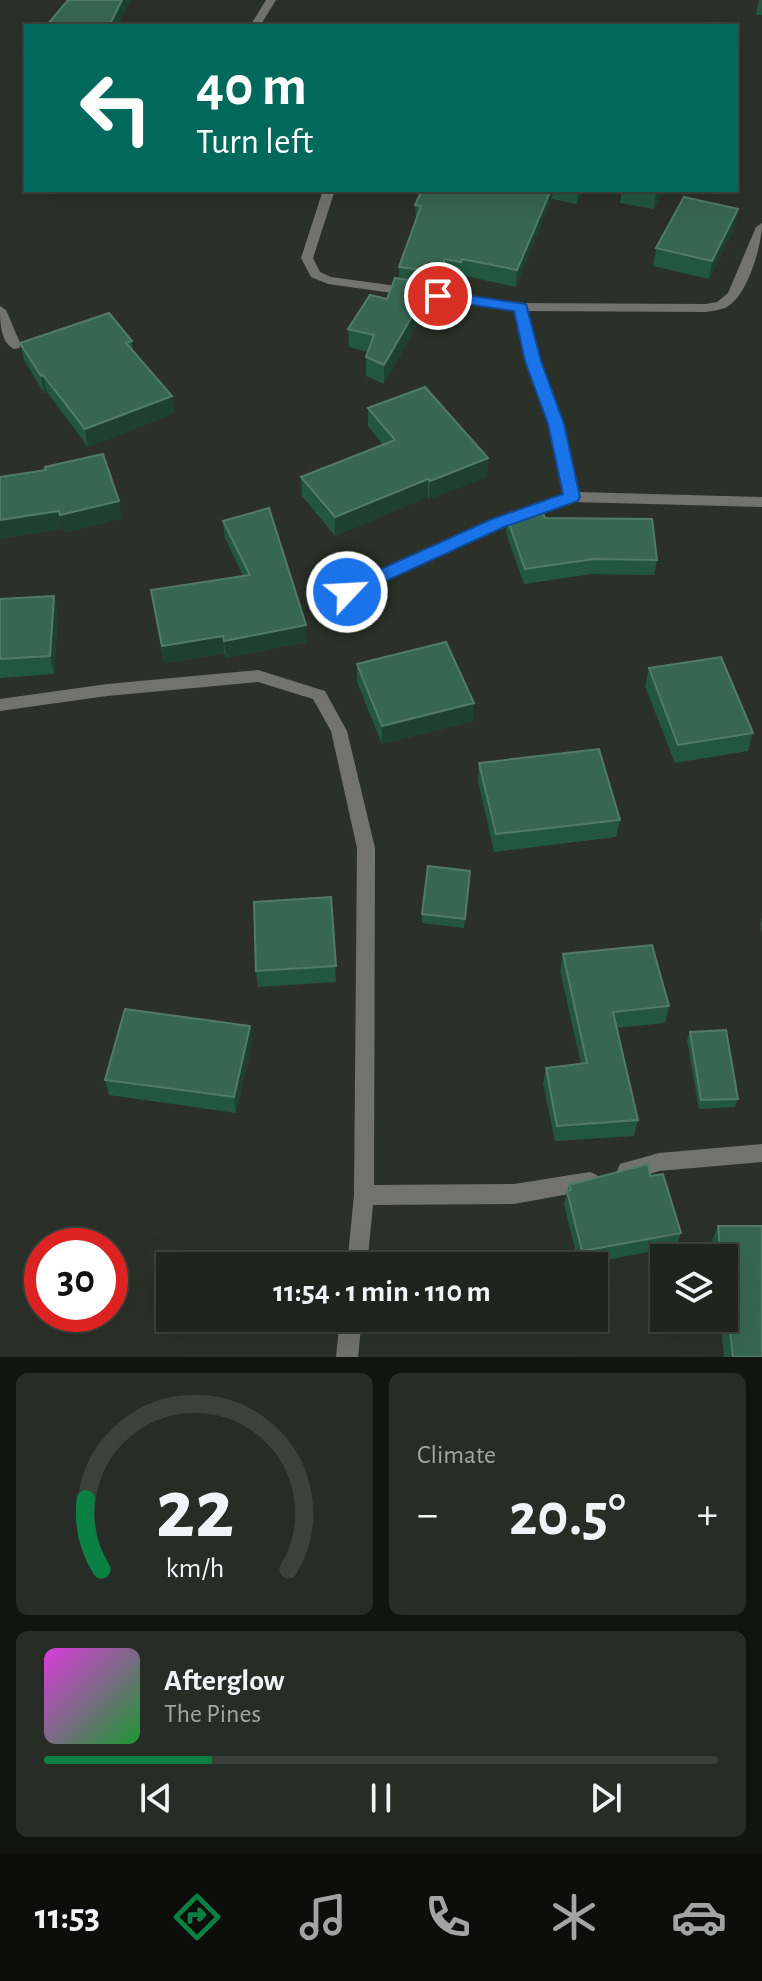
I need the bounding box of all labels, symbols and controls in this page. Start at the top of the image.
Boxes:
icon: left [64,56,168,160]
text: 40 m [196,59,307,115]
text: Turn left [196,124,313,160]
pin [404,262,472,330]
icon: arrive [416,274,460,318]
position arrow [305,550,389,634]
speed limit sign: 30 [24,1228,128,1332]
map controls [650,1244,738,1332]
button: layers [650,1244,738,1332]
text: 11:54 · 1 min · 110 m [273,1277,491,1307]
text: Climate [417,1442,496,1468]
text: 22 [155,1469,234,1553]
text: 20.5° [509,1486,626,1546]
text: − [417,1493,438,1537]
text: + [697,1493,718,1537]
text: km/h [165,1554,224,1583]
text: Afterglow [164,1666,285,1696]
text: The Pines [164,1701,261,1727]
icon: previous [134,1776,178,1820]
icon: pause [359,1776,403,1820]
icon: next [584,1776,628,1820]
icon: directions [169,1889,225,1945]
icon: music [295,1889,351,1945]
icon: phone [420,1889,476,1945]
icon: climate [546,1889,602,1945]
icon: car [671,1889,727,1945]
text: 11:53 [35,1899,100,1935]

